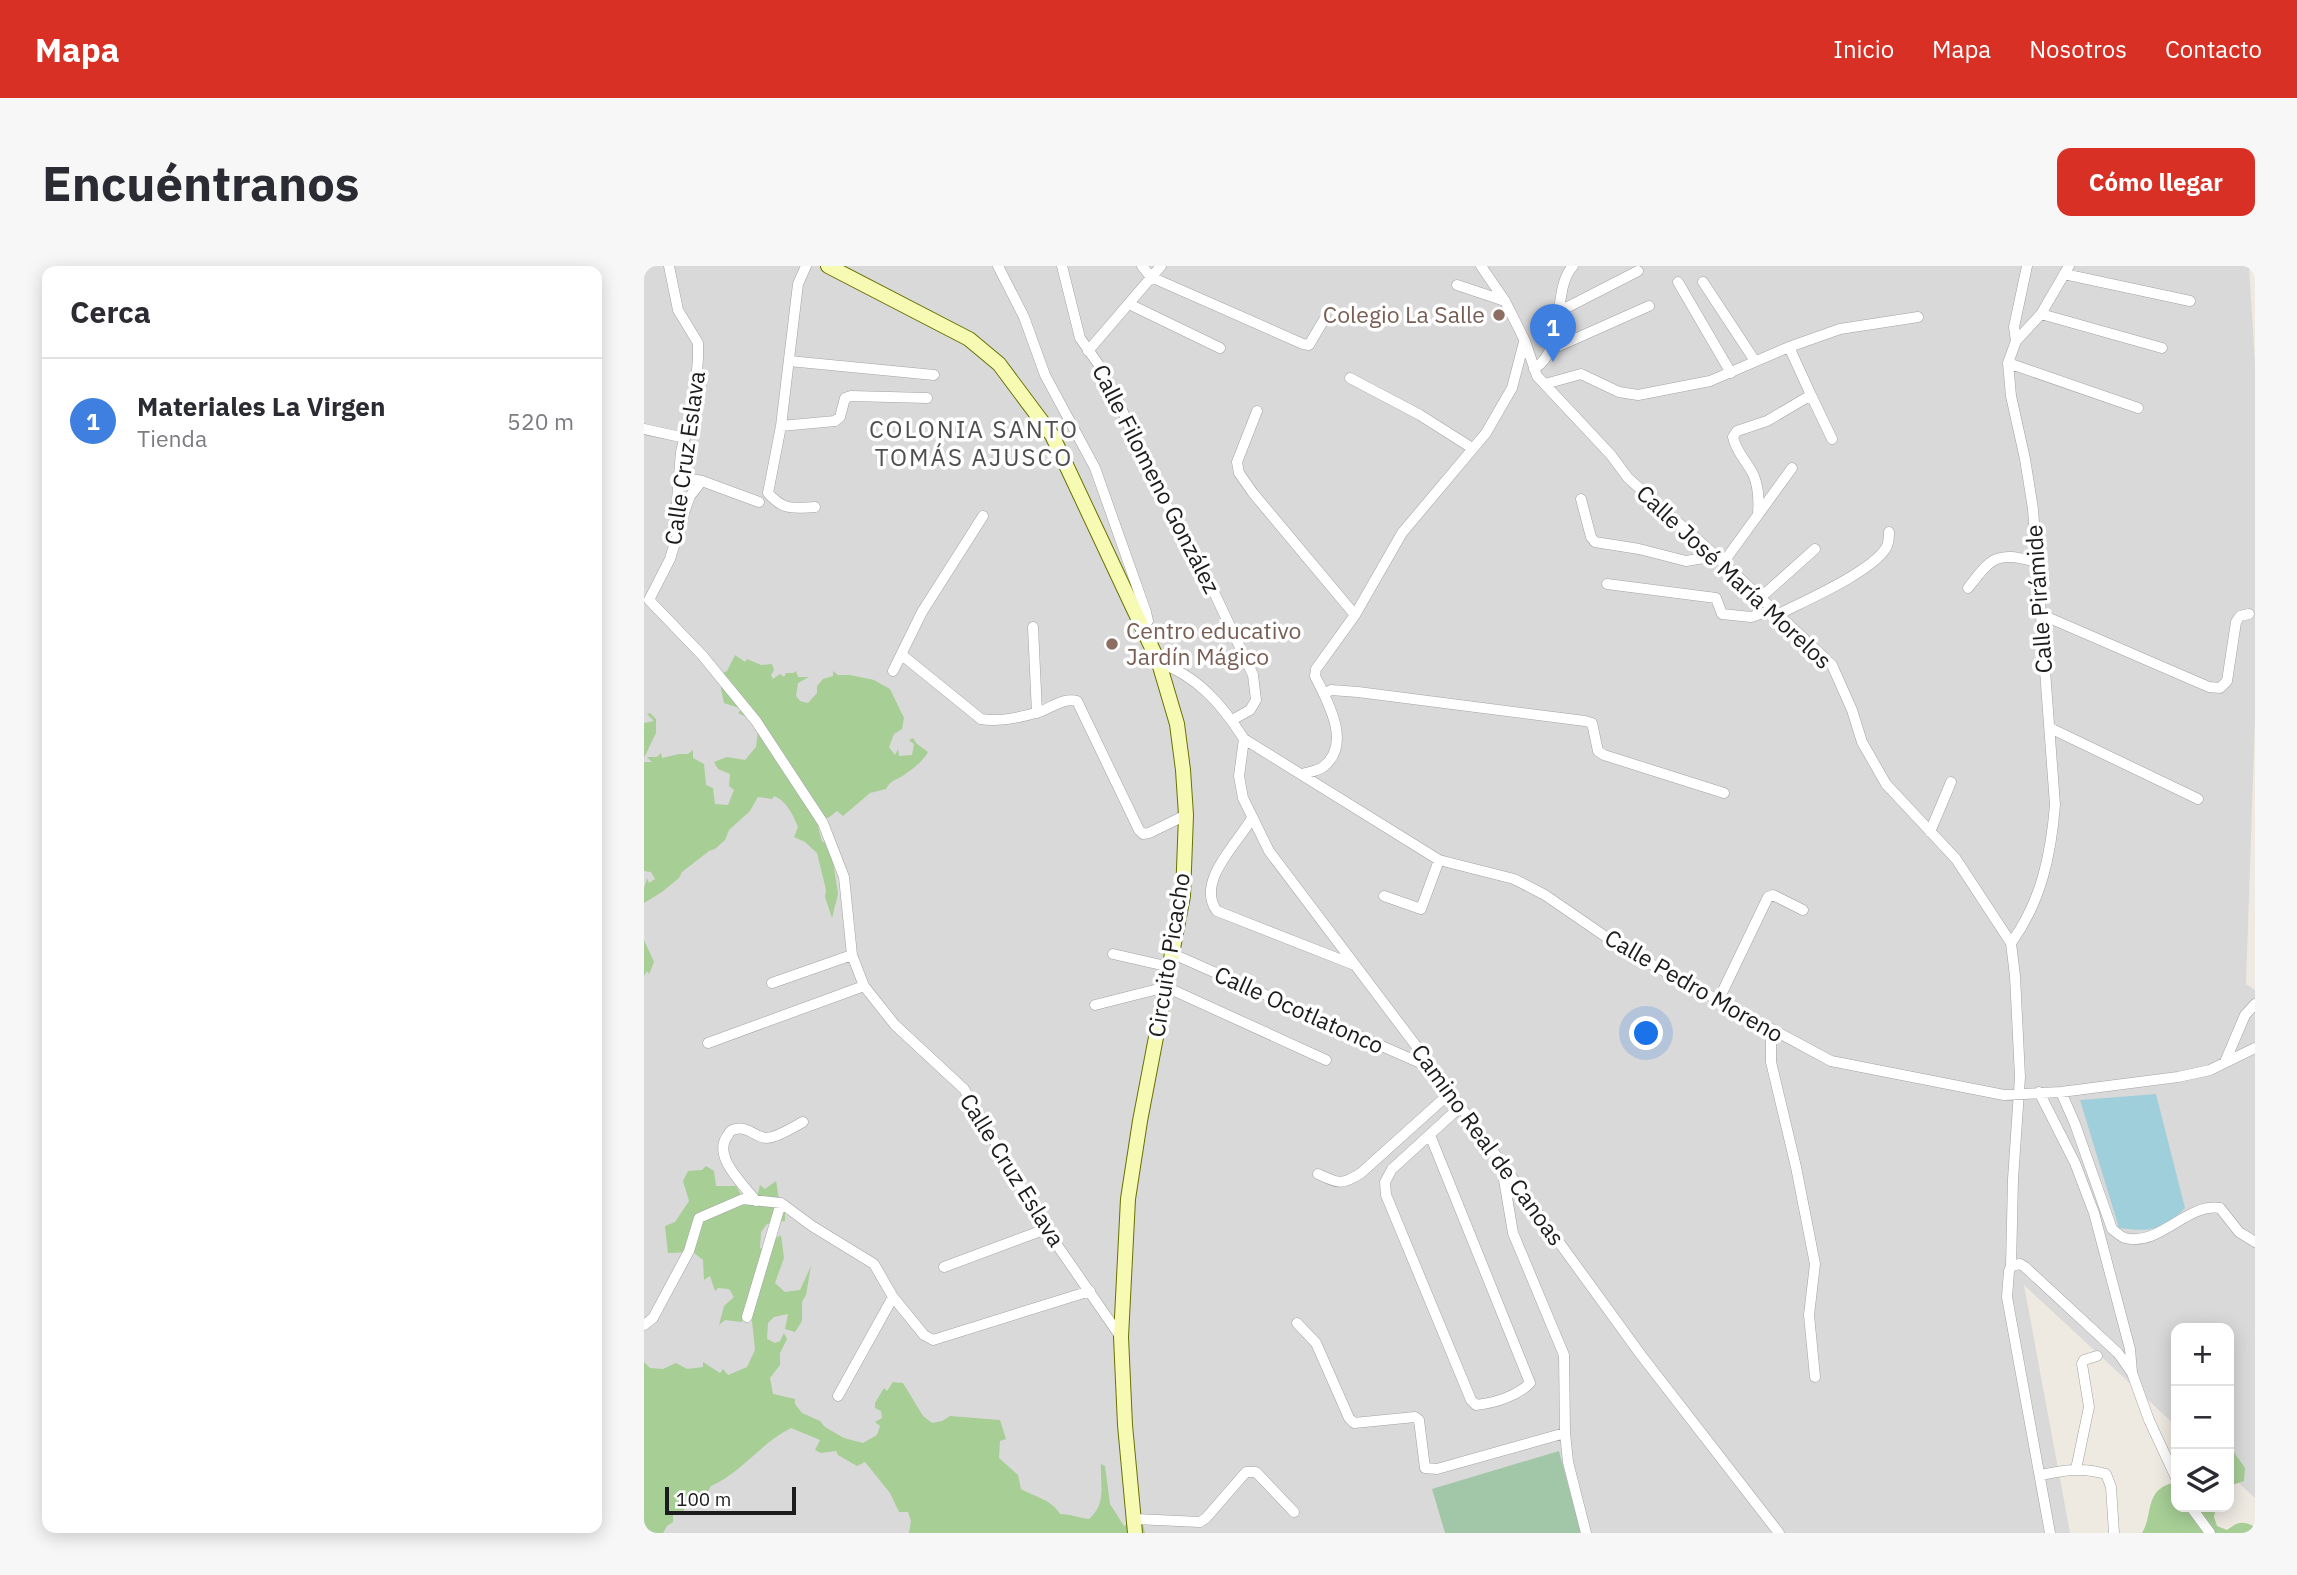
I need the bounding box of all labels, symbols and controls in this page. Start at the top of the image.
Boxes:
text: Mapa [35,28,120,71]
text: Inicio [1833,33,1894,65]
text: Mapa [1932,33,1991,65]
text: Nosotros [2029,33,2127,65]
text: Contacto [2165,33,2262,65]
button: Cómo llegar [2057,148,2255,216]
text: Encuéntranos [42,151,360,214]
text: Cerca [70,292,151,331]
place label: Colegio La Salle [1323,299,1485,329]
pin: 1 [1530,304,1576,362]
marker: Colegio La Salle [1491,307,1507,323]
street label: Calle Filomeno González [1086,359,1228,598]
street label: Calle Cruz Eslava [657,369,711,547]
text: Materiales La Virgen [137,389,385,423]
text: 1 [86,406,100,436]
text: 520 m [507,406,574,436]
district label: COLONIA SANTO TOMÁS AJUSCO [869,413,1079,473]
text: Tienda [137,423,207,453]
street label: Calle José María Morelos [1631,478,1839,675]
street label: Calle Pirámide [2018,524,2058,675]
place label: Centro educativo Jardín Mágico [1126,615,1301,671]
marker: Centro educativo Jardín Mágico [1104,636,1120,652]
street label: Circuito Picacho [1140,870,1196,1039]
street label: Calle Pedro Moreno [1600,922,1789,1049]
street label: Calle Ocotlatonco [1210,958,1389,1060]
your location [1629,1016,1663,1050]
street label: Camino Real de Canoas [1406,1038,1572,1251]
street label: Calle Cruz Eslava [954,1087,1072,1252]
map controls [2171,1323,2234,1512]
button: + [2171,1323,2234,1386]
button: − [2171,1386,2234,1449]
button: layers [2171,1449,2234,1512]
scale bar [665,1484,796,1516]
text: 100 m [676,1487,731,1511]

